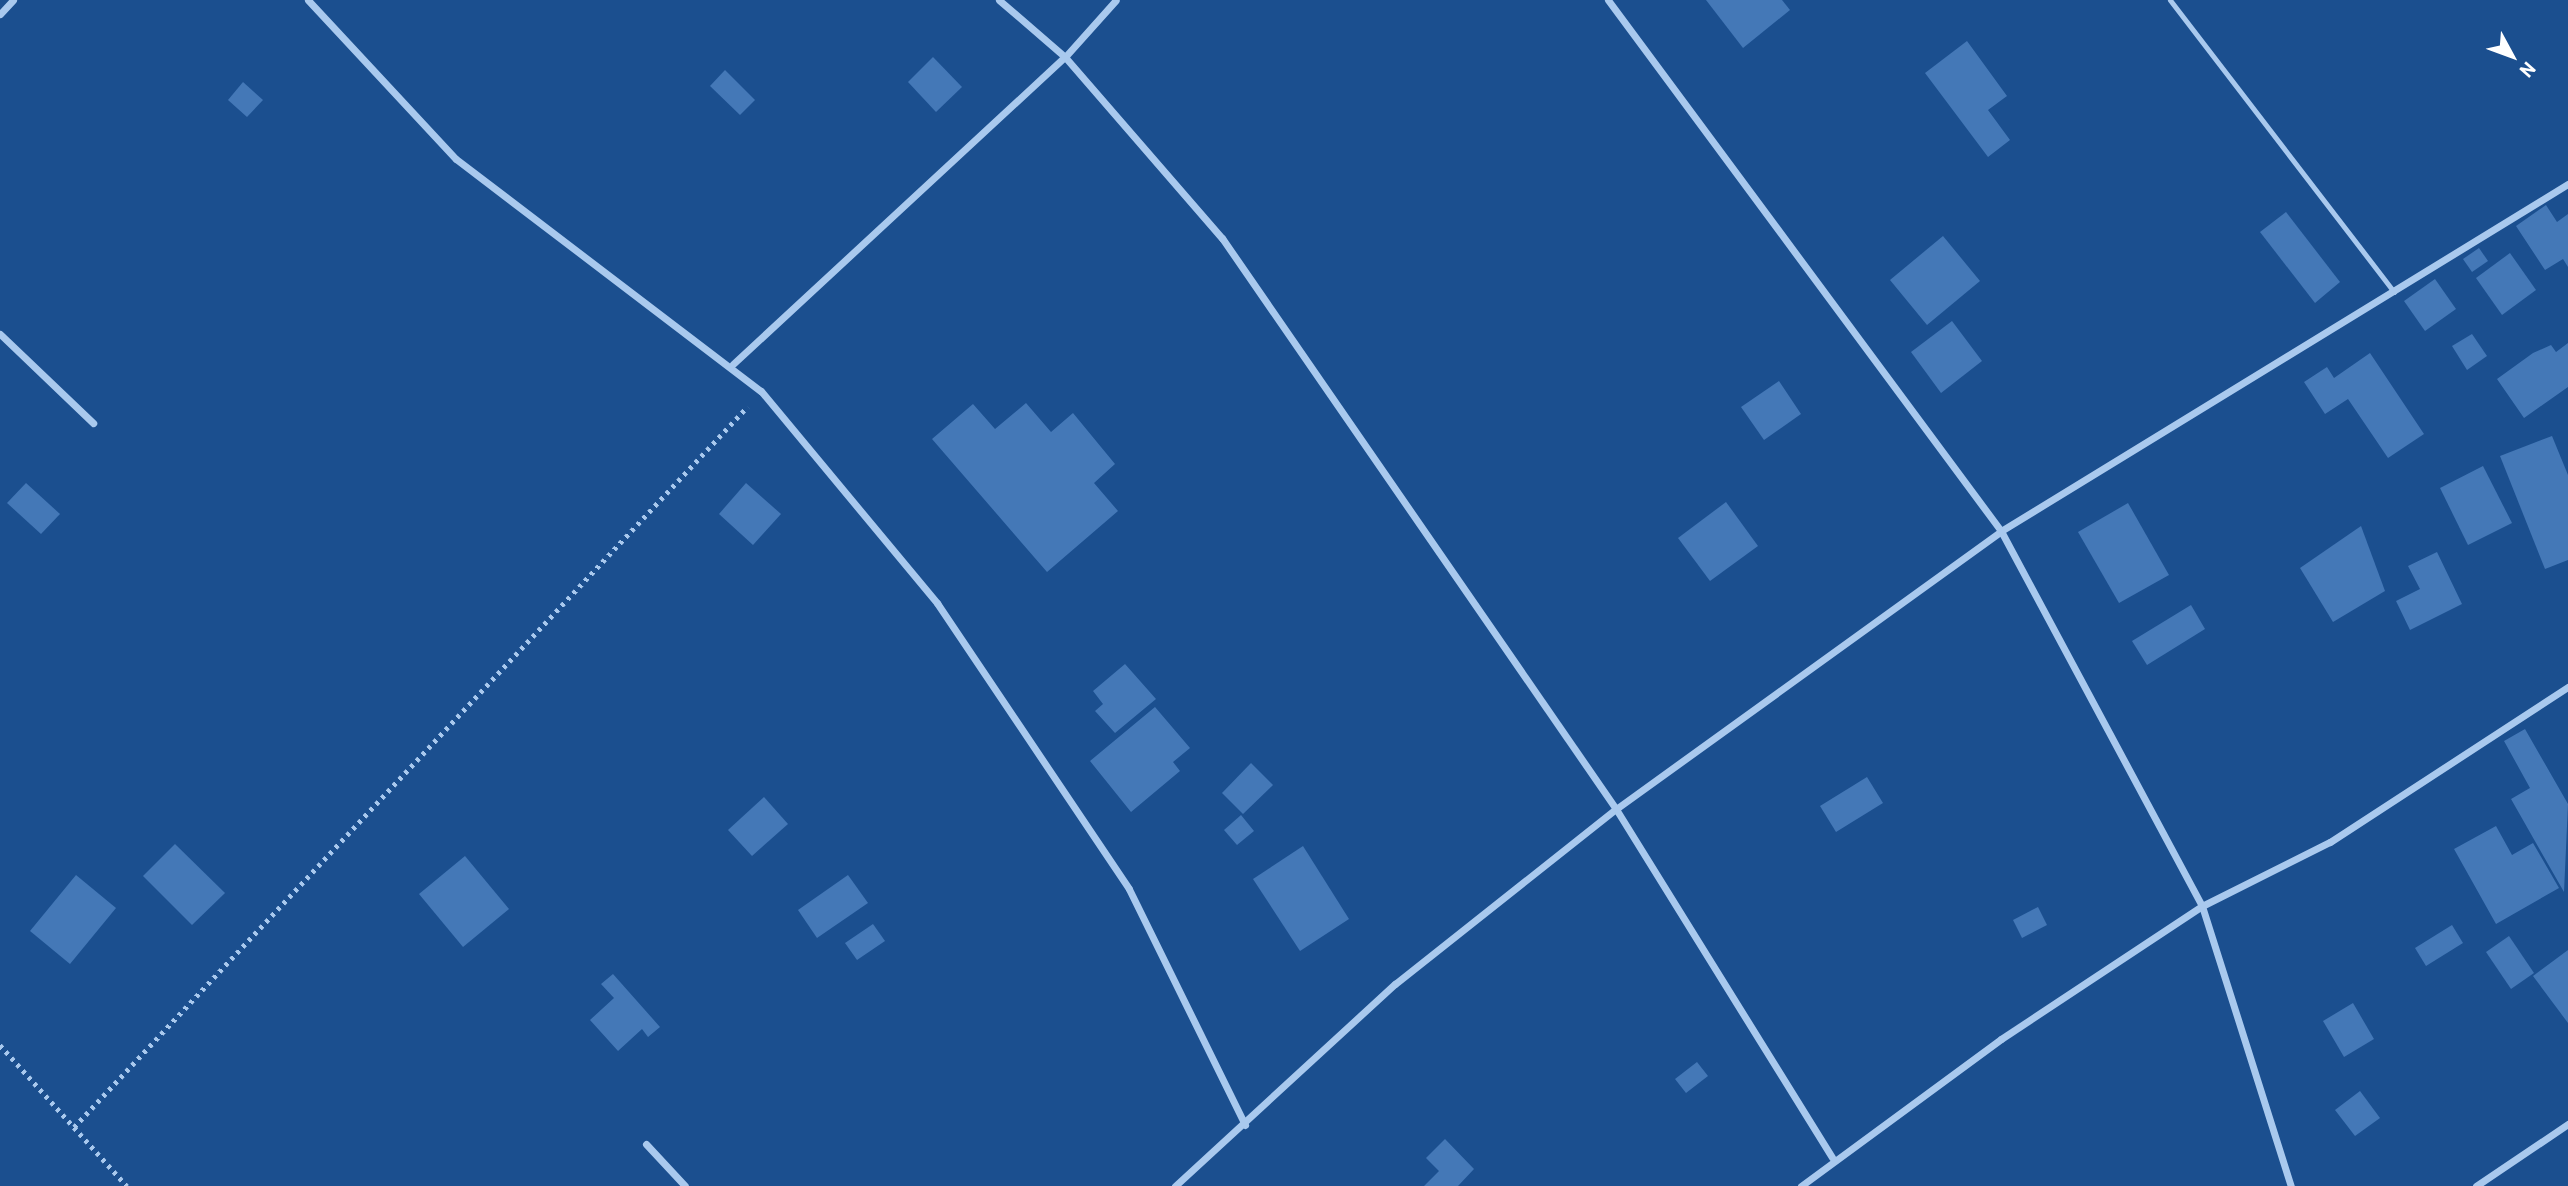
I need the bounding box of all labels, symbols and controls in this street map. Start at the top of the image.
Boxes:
north arrow [2477,21,2547,91]
text: N [2515,58,2541,82]

